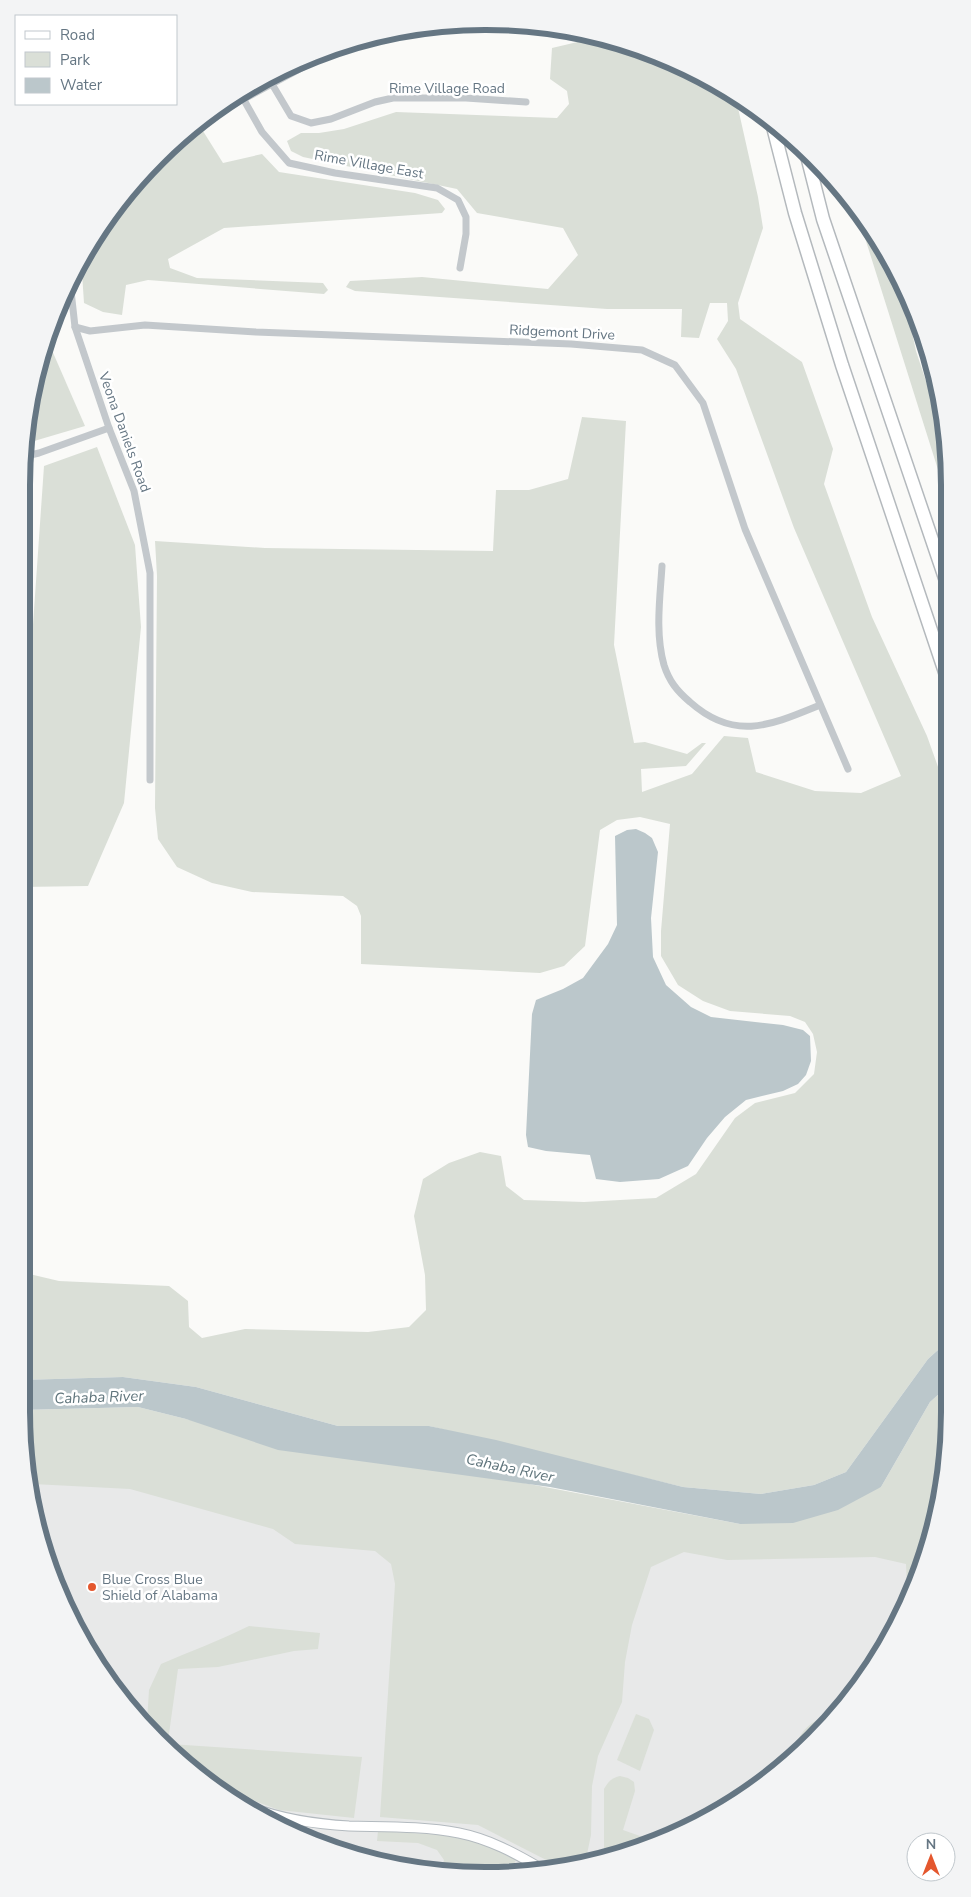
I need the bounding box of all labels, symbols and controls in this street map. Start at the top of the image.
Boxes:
legend [15,15,178,105]
text: Road [60,25,95,45]
text: Park [60,50,90,70]
text: Water [60,75,103,95]
street label: Rime Village Road [389,79,505,98]
street label: Rime Village East [313,146,425,183]
street label: Ridgemont Drive [509,320,615,345]
street label: Veona Daniels Road [94,369,155,495]
water label: Cahaba River [54,1385,145,1409]
water label: Cahaba River [464,1449,556,1487]
place label: Blue Cross Blue Shield of Alabama [102,1570,218,1605]
marker: Blue Cross Blue Shield of Alabama [86,1581,98,1593]
north arrow [906,1832,956,1882]
text: N [926,1835,936,1854]

